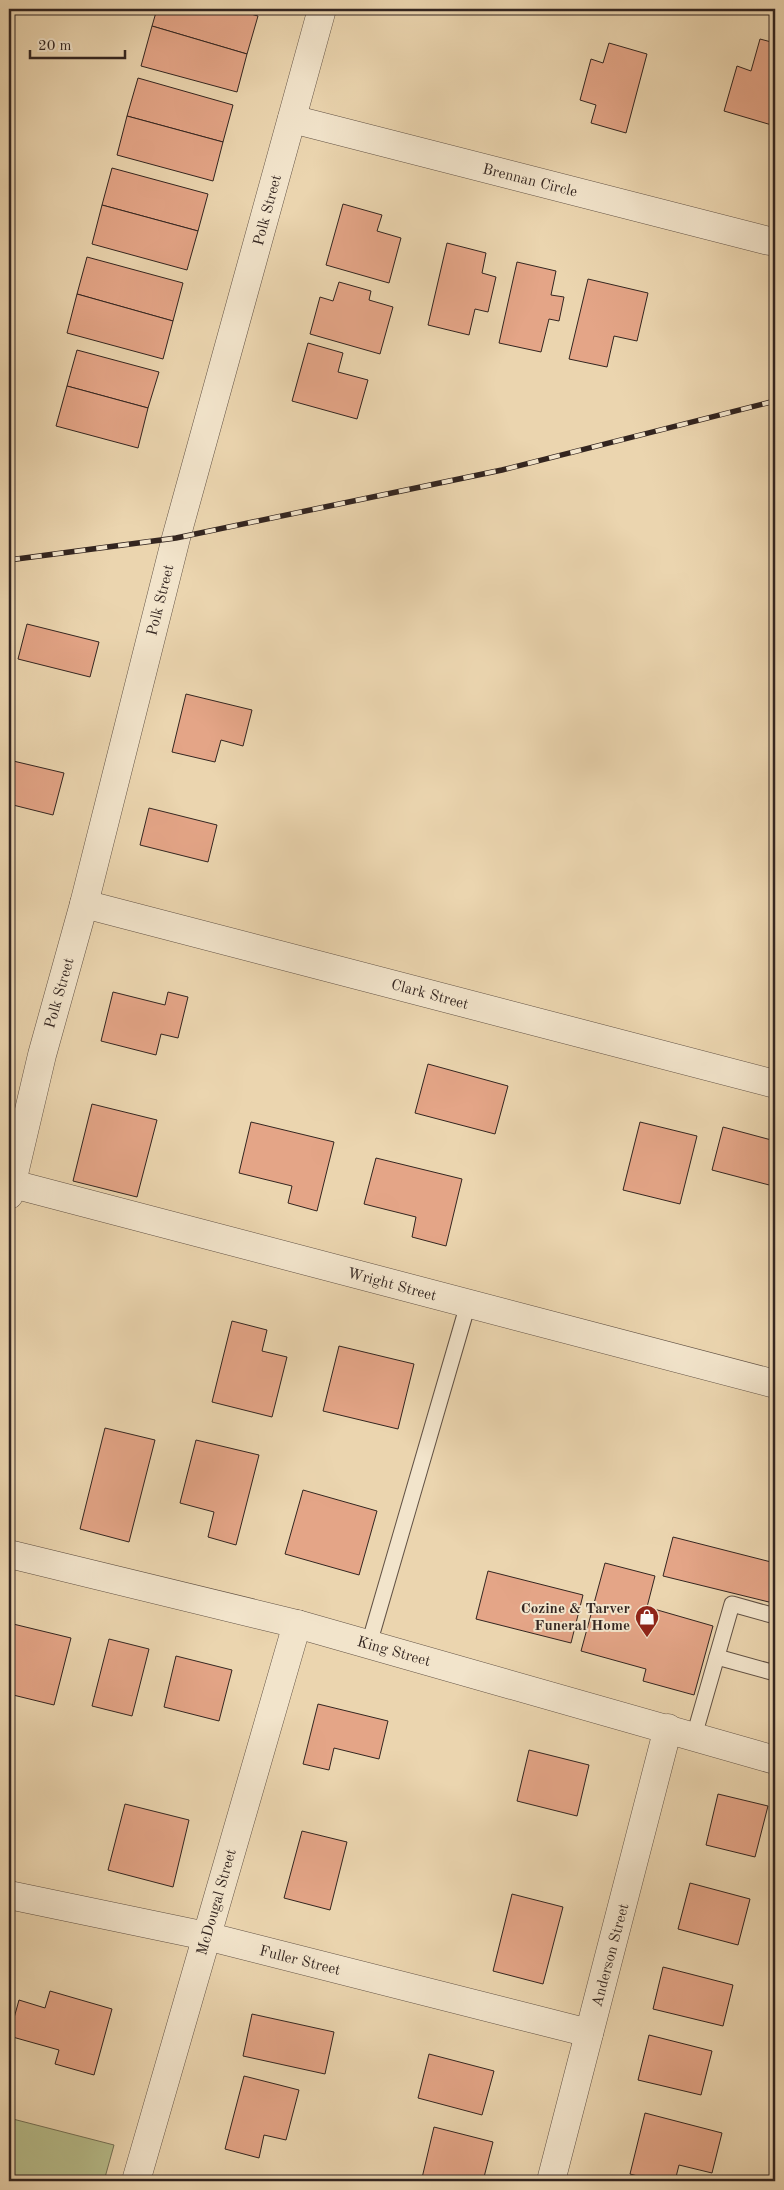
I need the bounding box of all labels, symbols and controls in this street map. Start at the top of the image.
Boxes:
scale bar [30,28,125,60]
text: 20 m [38,39,72,54]
street label: Brennan Circle [481,162,579,200]
street label: Polk Street [252,173,285,247]
street label: Polk Street [145,563,178,637]
street label: Polk Street [43,956,78,1030]
street label: Clark Street [389,978,470,1013]
street label: Wright Street [345,1266,438,1305]
place label: Cozine & Tarver Funeral Home [521,1602,630,1634]
shop icon: Cozine & Tarver Funeral Home [634,1604,660,1638]
street label: King Street [355,1635,432,1670]
street label: McDougal Street [195,1848,240,1957]
street label: Anderson Street [590,1902,632,2009]
street label: Fuller Street [257,1944,342,1979]

